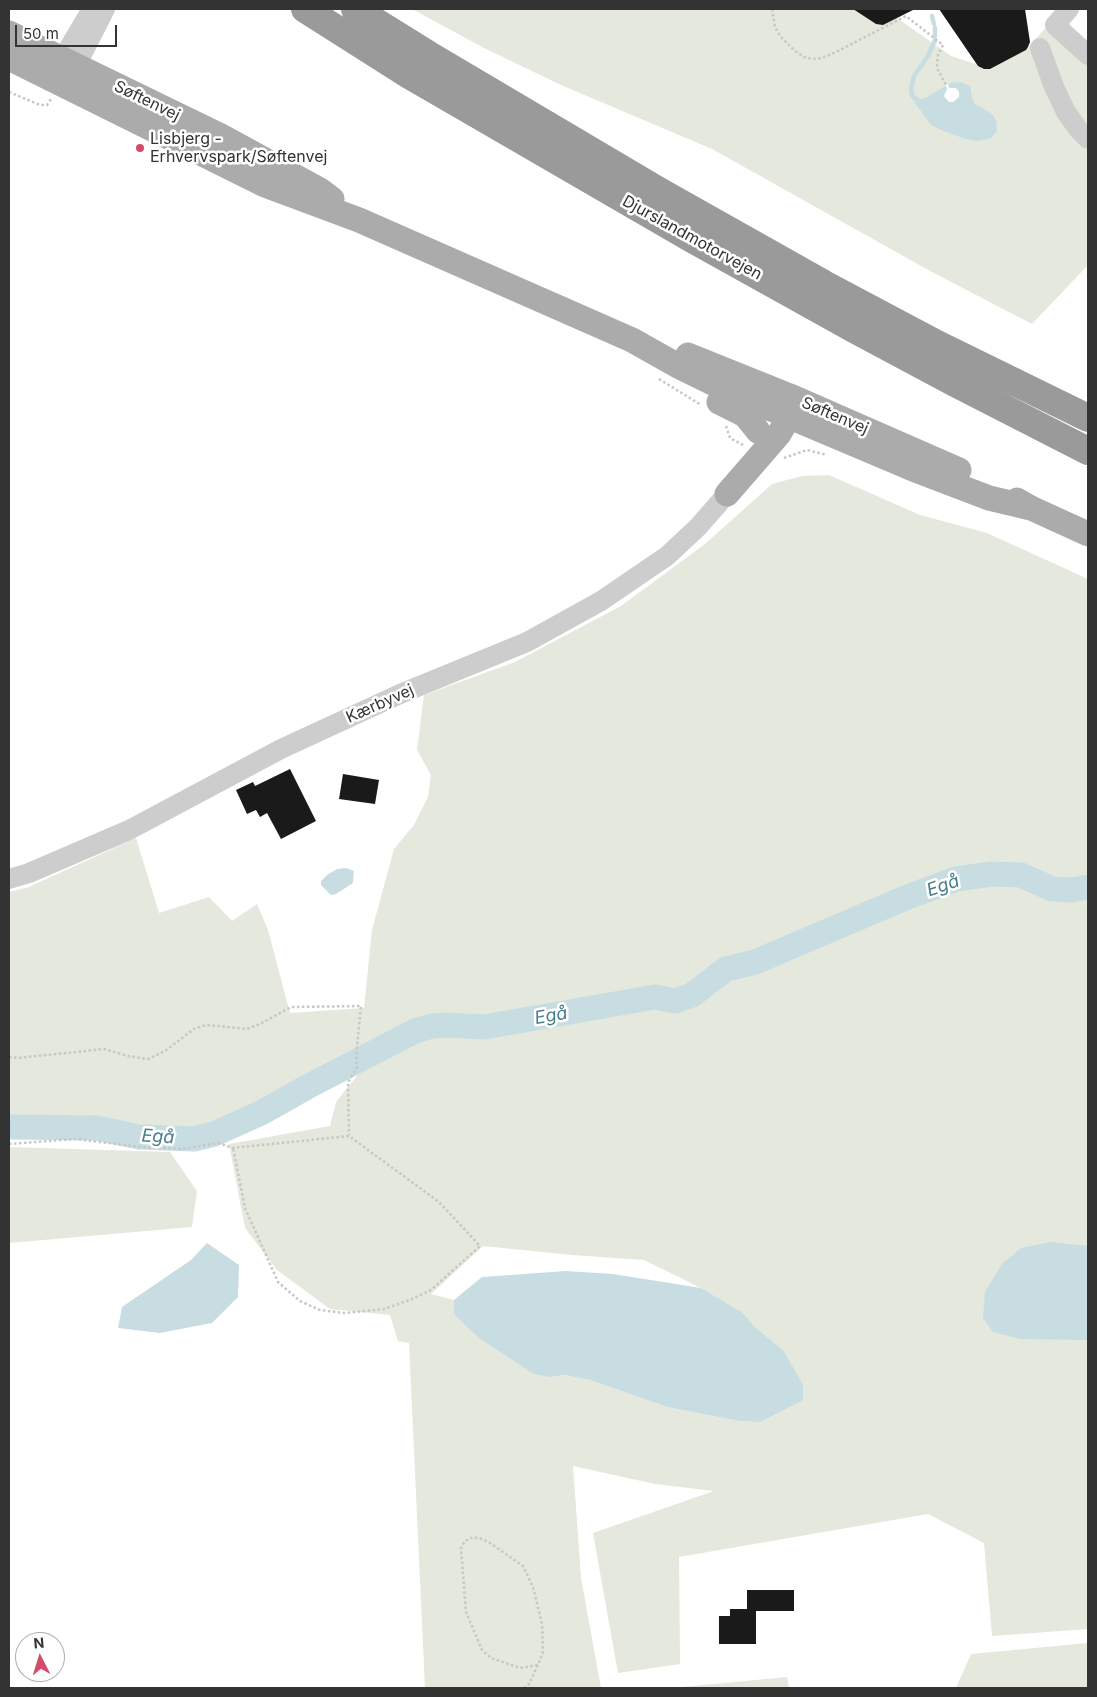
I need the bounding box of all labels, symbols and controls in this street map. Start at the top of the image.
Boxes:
scale bar [18,15,120,47]
text: 50 m [23,24,59,43]
street label: Søftenvej [111,77,183,125]
place label: Lisbjerg - Erhvervspark/Søftenvej [150,129,327,167]
marker: Lisbjerg - Erhvervspark/Søftenvej [134,142,146,154]
street label: Djurslandmotorvejen [619,192,765,284]
street label: Søftenvej [799,393,871,439]
street label: Kærbyvej [343,681,417,727]
water label: Egå [924,870,962,902]
water label: Egå [533,1003,569,1029]
water label: Egå [141,1125,175,1149]
north arrow [15,1632,65,1682]
text: N [33,1634,45,1651]

